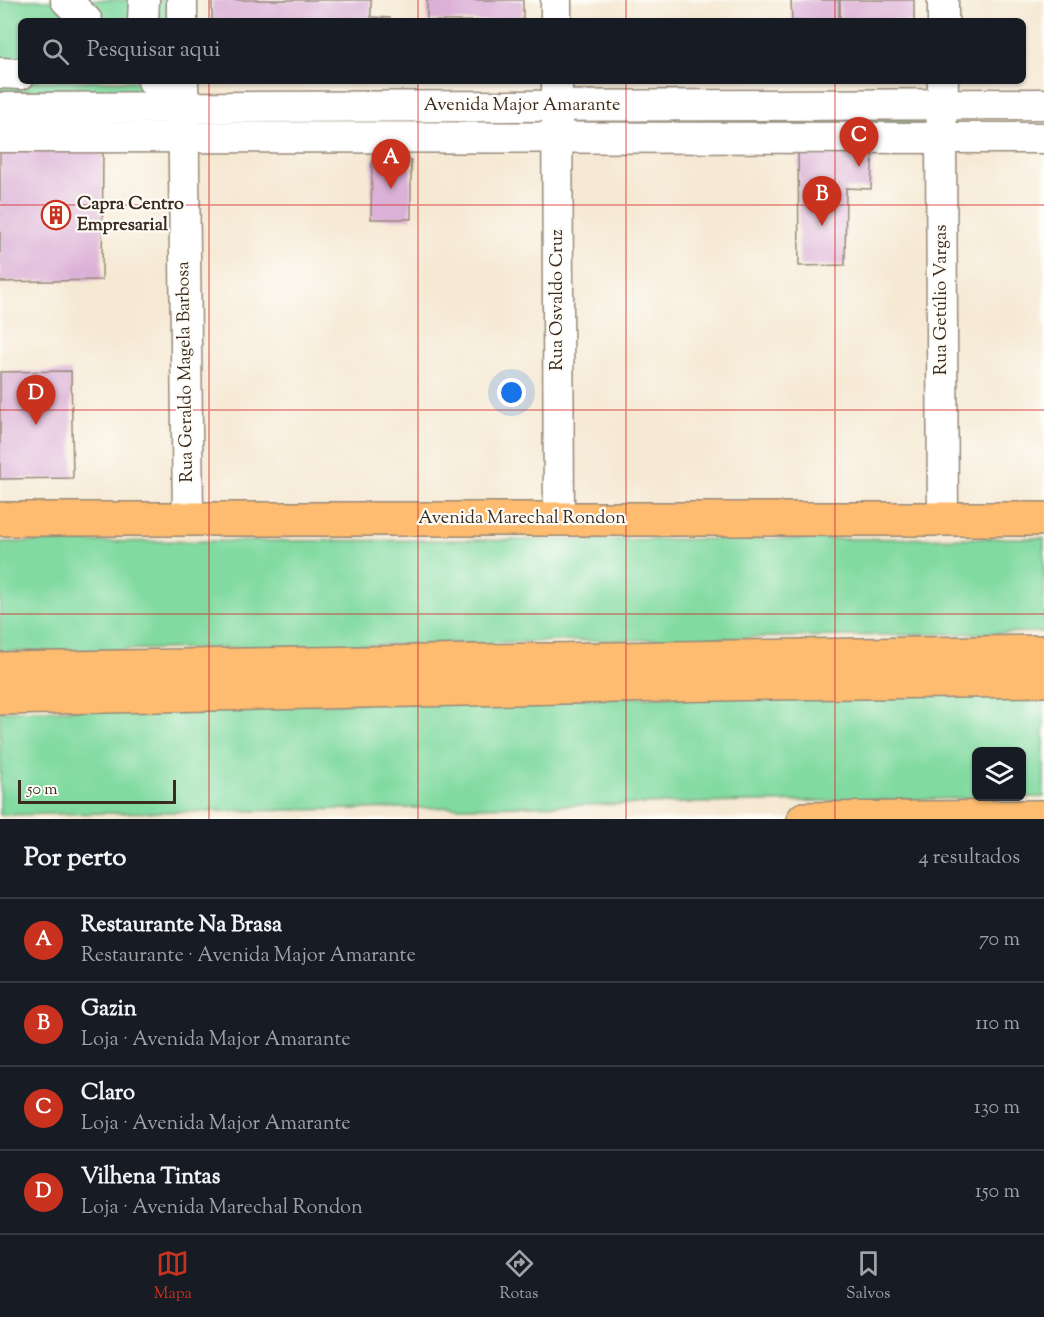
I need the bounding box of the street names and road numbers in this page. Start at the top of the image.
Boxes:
street label: Avenida Major Amarante [424,93,620,119]
street label: Rua Getúlio Vargas [929,225,955,375]
street label: Rua Osvaldo Cruz [545,229,571,371]
street label: Rua Geraldo Magela Barbosa [171,261,201,483]
street label: Avenida Marechal Rondon [418,506,626,532]

